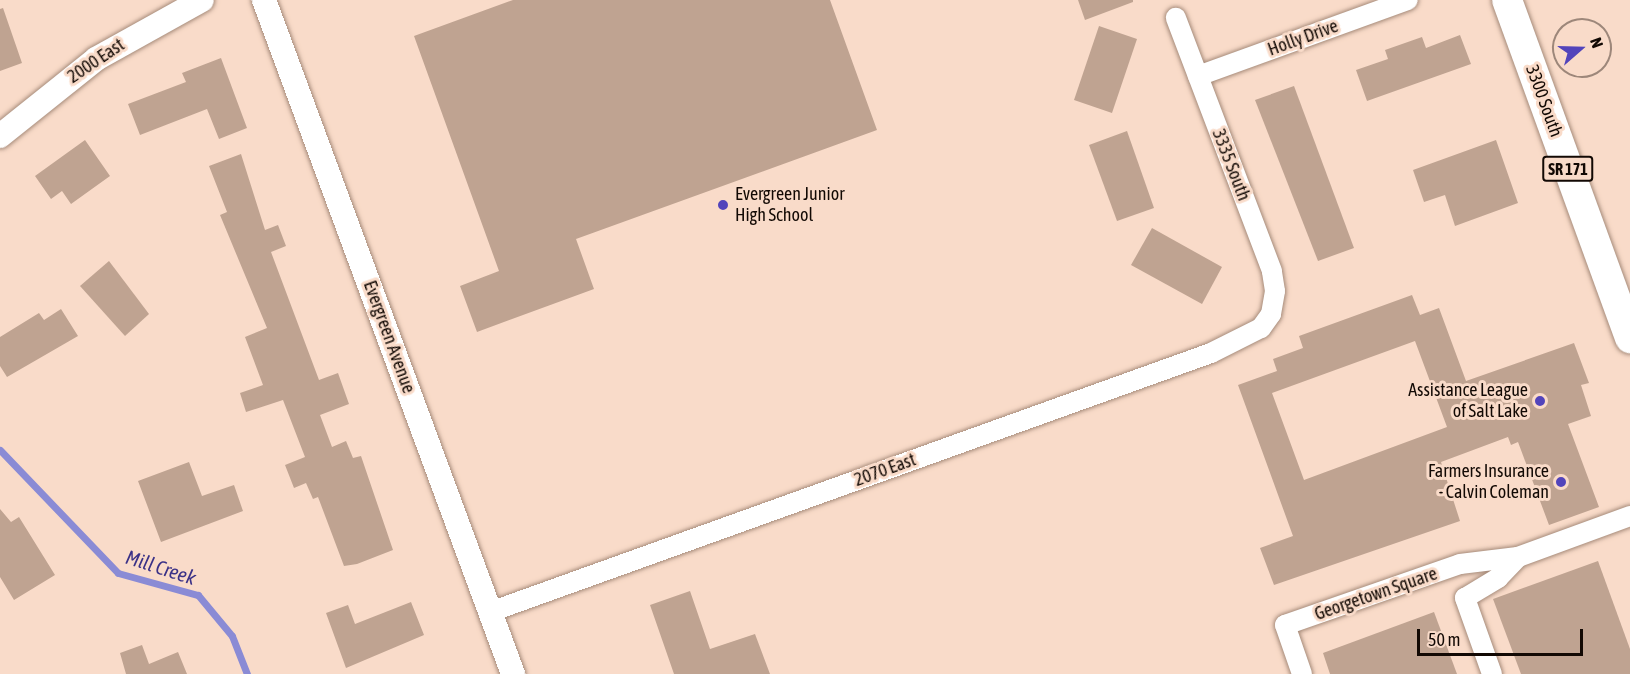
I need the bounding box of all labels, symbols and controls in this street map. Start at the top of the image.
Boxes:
street label: Holly Drive [1265,15,1341,61]
north arrow [1552,18,1612,78]
street label: 2000 East [63,34,129,88]
text: N [1587,35,1607,50]
street label: 3300 South [1521,62,1567,140]
street label: 3335 South [1207,126,1255,204]
road number: SR 171 [1541,156,1595,182]
place label: Evergreen Junior High School [735,184,844,226]
marker: Evergreen Junior High School [716,198,730,212]
street label: Evergreen Avenue [359,278,419,396]
place label: Assistance League of Salt Lake [1408,380,1528,422]
marker: Assistance League of Salt Lake [1533,394,1547,408]
street label: 2070 East [851,449,919,491]
place label: Farmers Insurance - Calvin Coleman [1428,461,1549,504]
marker: Farmers Insurance - Calvin Coleman [1554,475,1568,489]
water label: Mill Creek [123,544,199,590]
street label: Georgetown Square [1312,563,1440,625]
scale bar [1420,617,1586,655]
text: 50 m [1428,629,1460,650]

